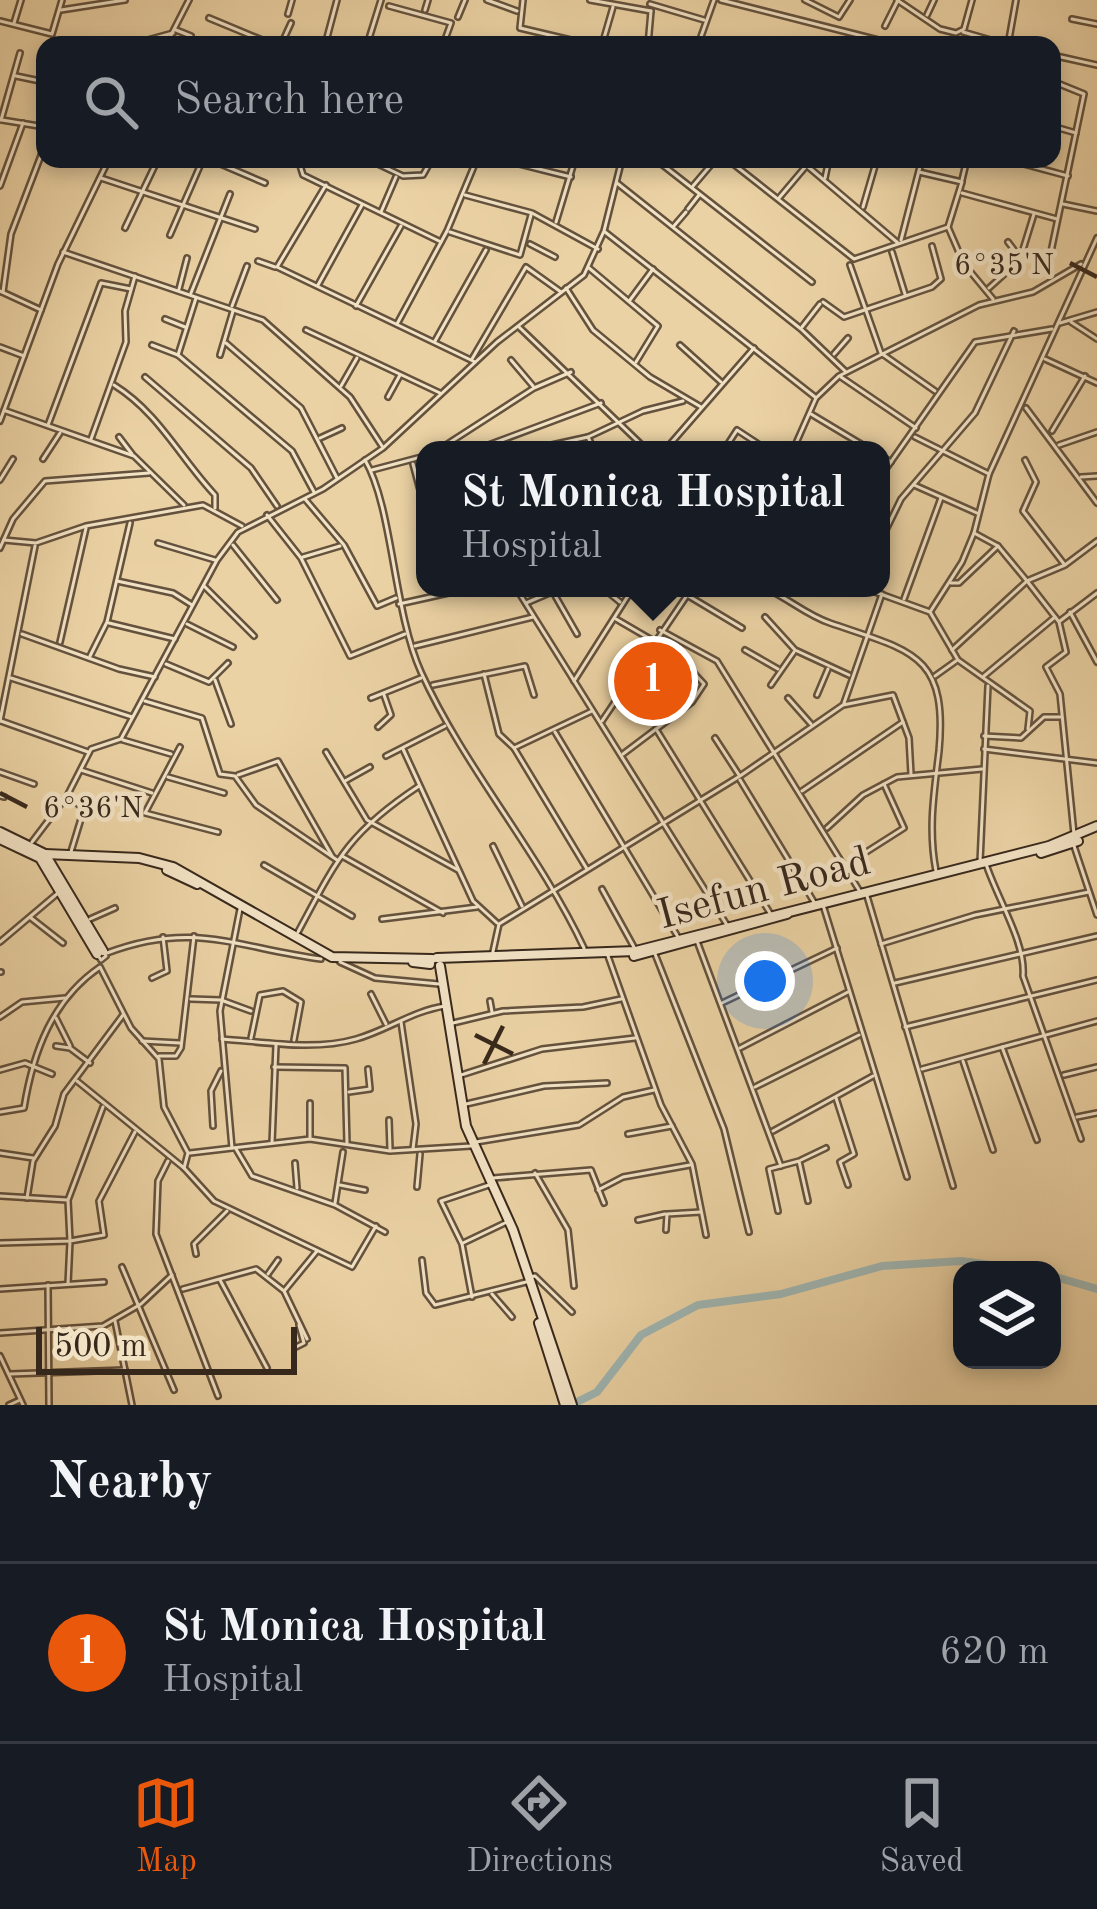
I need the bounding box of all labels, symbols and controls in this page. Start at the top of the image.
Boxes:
search box [36,36,1061,168]
icon: search [78,69,144,135]
text: Search here [174,79,404,124]
text: 6°35'N [954,251,1054,281]
popup [416,441,890,597]
text: St Monica Hospital [461,472,845,517]
text: Hospital [461,527,602,566]
pin: 1 [614,636,692,726]
text: 6°36'N [43,794,143,824]
street label: Isefun Road [653,841,875,938]
your location [735,951,795,1011]
map controls [953,1261,1061,1369]
button: layers [953,1261,1061,1369]
scale bar [36,1321,297,1374]
text: 500 m [54,1331,147,1364]
text: Nearby [48,1458,213,1509]
text: St Monica Hospital [162,1606,546,1651]
text: 1 [76,1633,98,1672]
text: 620 m [939,1633,1049,1672]
text: Hospital [162,1661,303,1700]
tab: Map [133,1770,199,1883]
tab: Directions [466,1770,613,1883]
tab: Saved [880,1770,964,1883]

